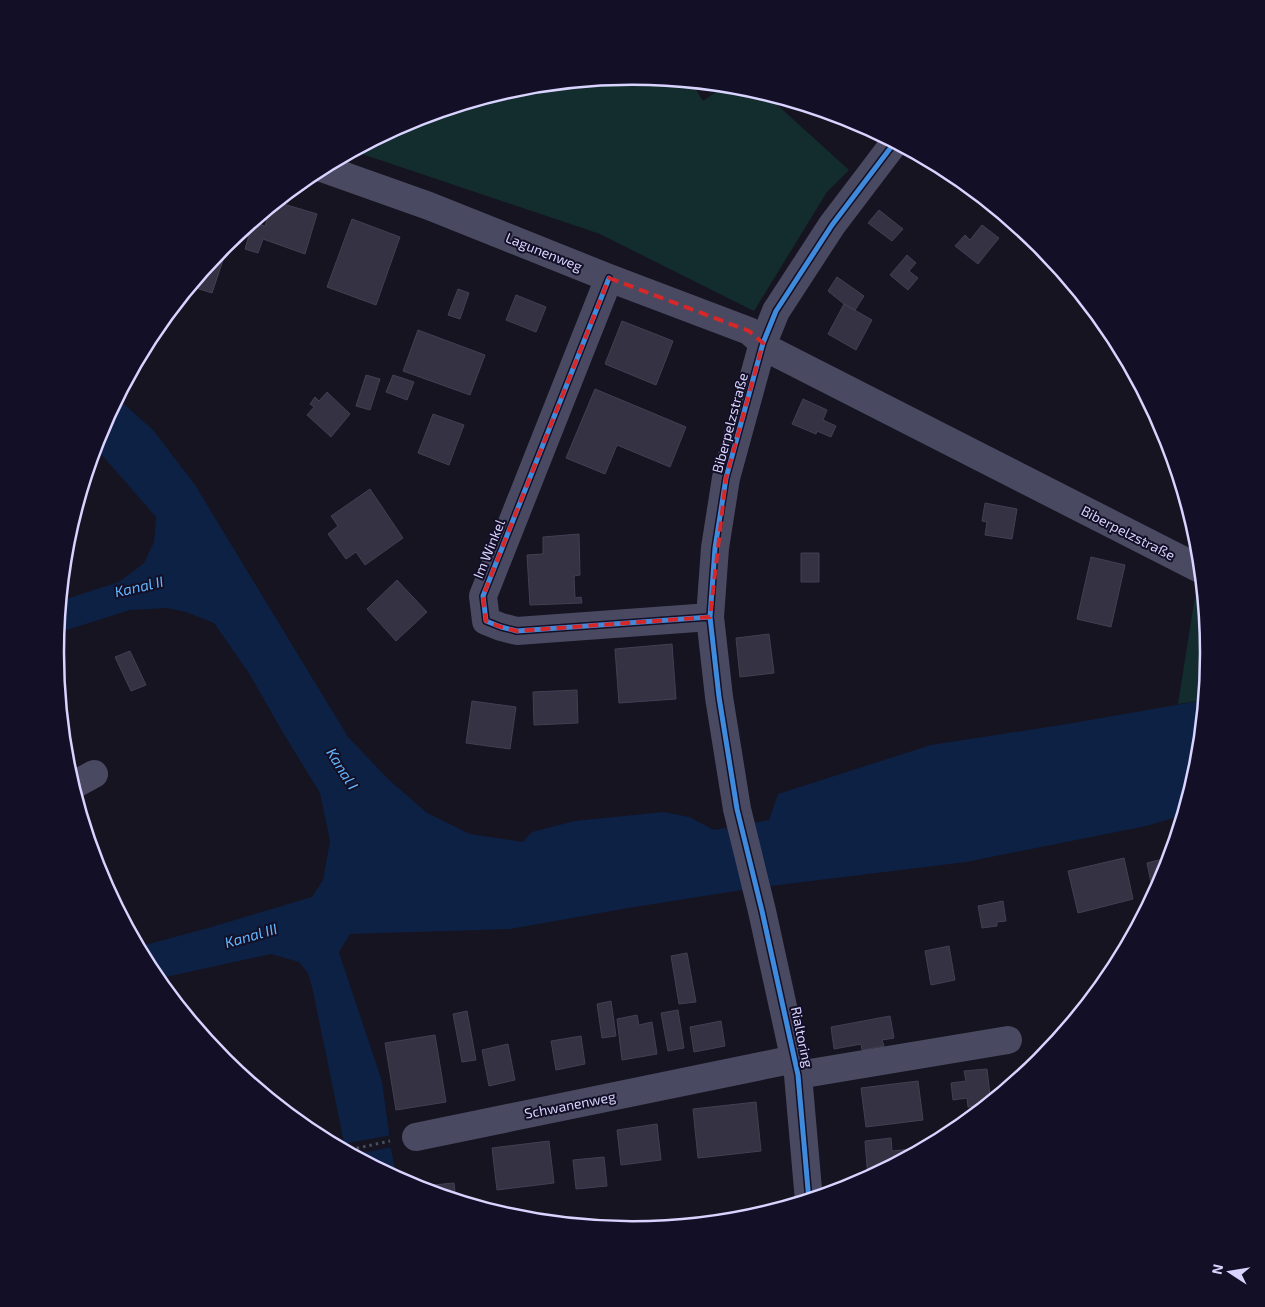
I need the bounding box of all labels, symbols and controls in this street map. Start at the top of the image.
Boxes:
street label: Lagunenweg [503,228,585,275]
street label: Biberpelzstraße [708,371,751,475]
street label: Biberpelzstraße [1079,502,1178,563]
street label: Im Winkel [469,516,508,581]
water label: Kanal II [113,572,165,600]
water label: Kanal I [323,744,363,793]
water label: Kanal III [222,919,279,951]
street label: Rialtoring [788,1005,817,1069]
street label: Schwanenweg [523,1087,617,1122]
north arrow [1205,1247,1255,1297]
text: N [1207,1262,1226,1276]

